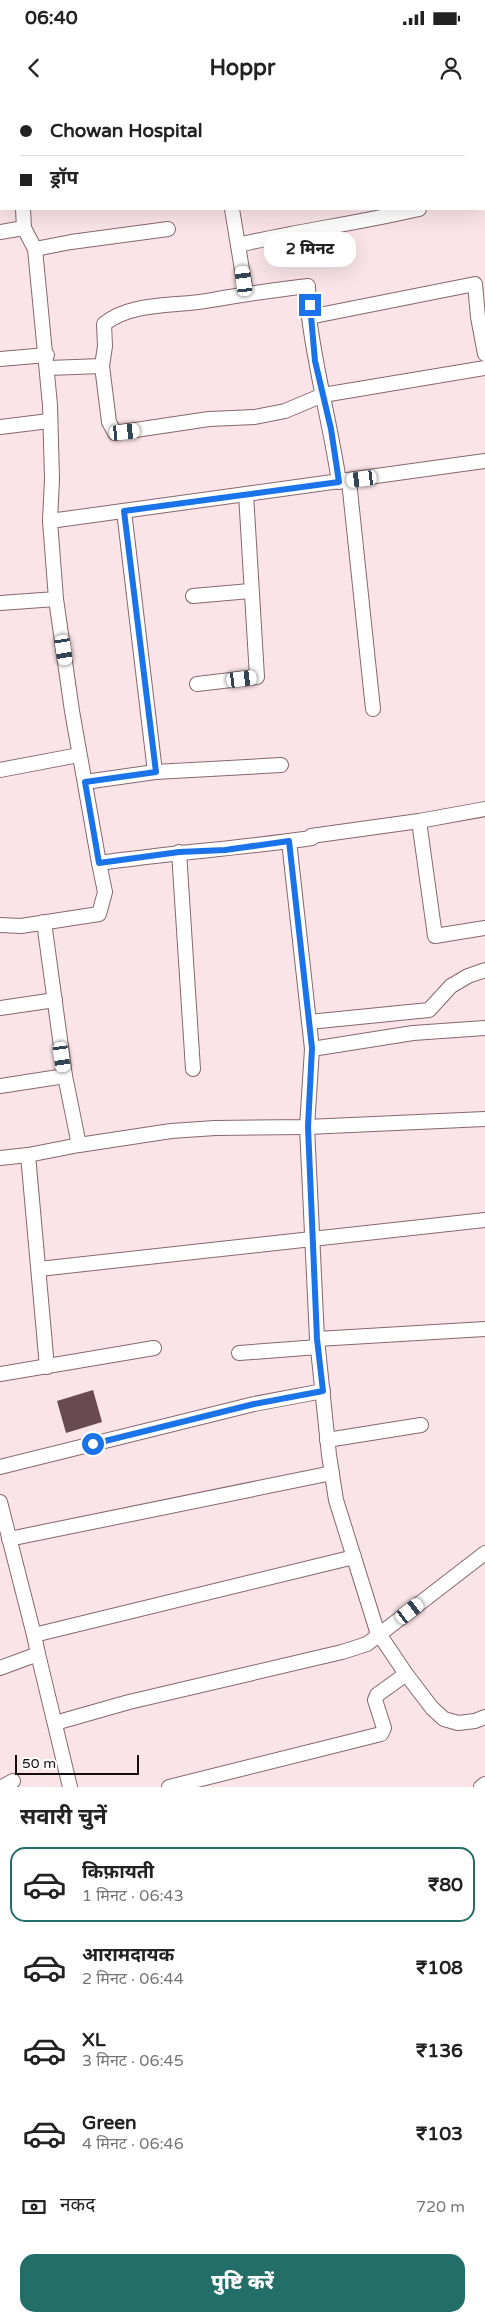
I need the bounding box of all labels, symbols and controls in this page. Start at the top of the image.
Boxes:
text: 06:40 [25,7,78,29]
icon: back [20,54,48,82]
icon: person [437,54,465,82]
text: Hoppr [210,55,275,81]
text: Chowan Hospital [50,120,202,142]
text: ड्रॉप [50,167,78,189]
callout: 2 मिनट [264,232,356,268]
text: 2 मिनट [286,239,334,259]
car [234,265,253,297]
route end [299,294,321,316]
car [109,423,140,441]
car [346,470,377,488]
car [54,634,73,666]
car [226,670,257,688]
car [52,1041,71,1073]
route start [82,1433,104,1455]
car [393,1596,426,1626]
scale bar [15,1752,139,1775]
text: 50 m [22,1755,56,1772]
text: सवारी चुनें [20,1804,107,1830]
text: किफ़ायती [82,1861,154,1883]
icon: car [22,1862,67,1907]
text: ₹80 [428,1874,463,1896]
text: 1 मिनट · 06:43 [82,1886,184,1906]
text: आरामदायक [82,1944,174,1966]
icon: car [22,1945,67,1990]
text: ₹108 [416,1957,463,1979]
text: 2 मिनट · 06:44 [82,1969,184,1989]
icon: car [22,2028,67,2073]
text: XL [82,2029,106,2051]
text: ₹136 [416,2040,463,2062]
text: 3 मिनट · 06:45 [82,2051,184,2071]
icon: car [22,2111,67,2156]
text: Green [82,2112,136,2134]
text: ₹103 [416,2123,463,2145]
text: 4 मिनट · 06:46 [82,2134,184,2154]
icon: cash [20,2193,48,2221]
text: नकद [60,2194,95,2216]
text: 720 m [416,2197,465,2217]
button: पुष्टि करें [20,2254,465,2312]

